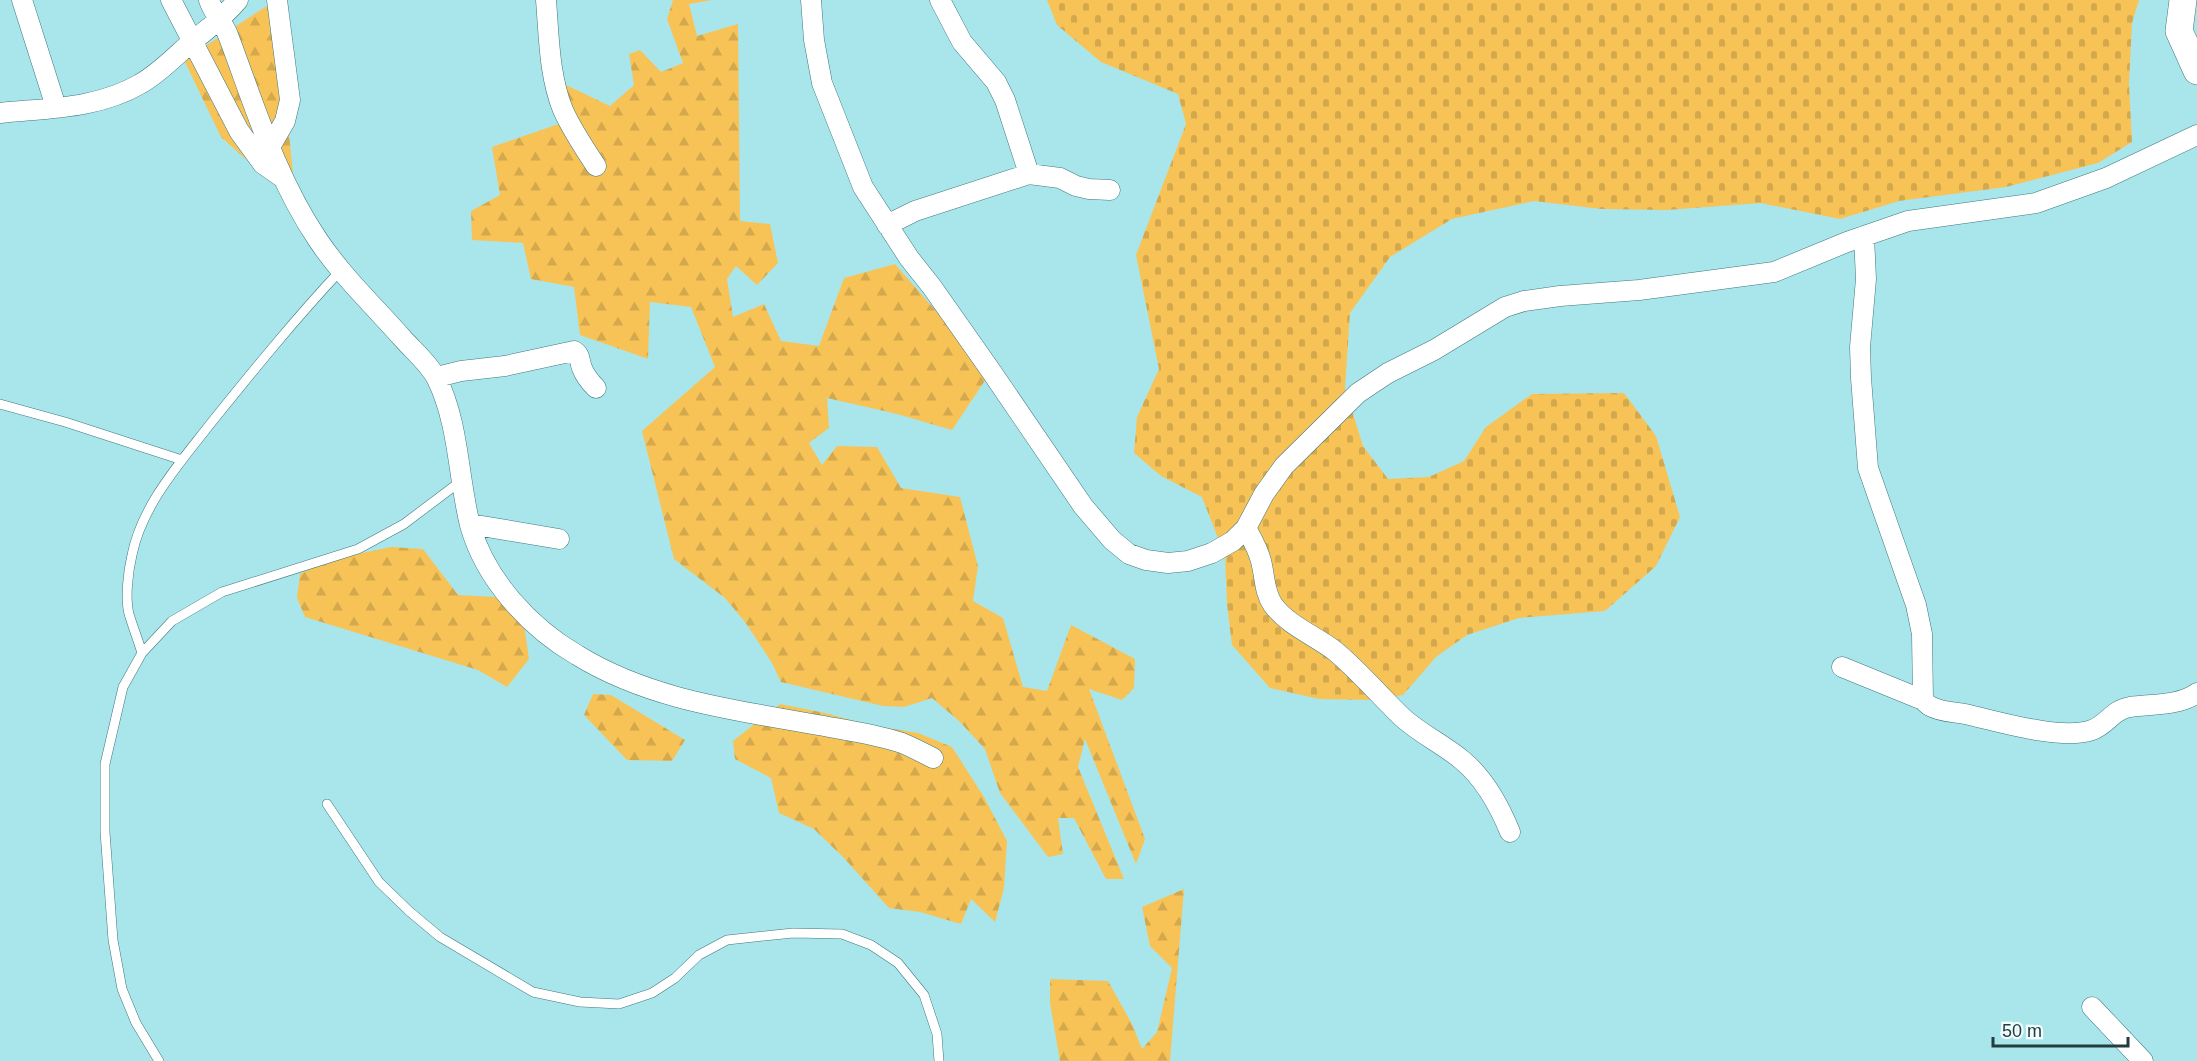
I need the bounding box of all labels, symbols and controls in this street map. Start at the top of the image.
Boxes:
scale bar [1993,1010,2128,1048]
text: 50 m [2002,1021,2042,1041]

